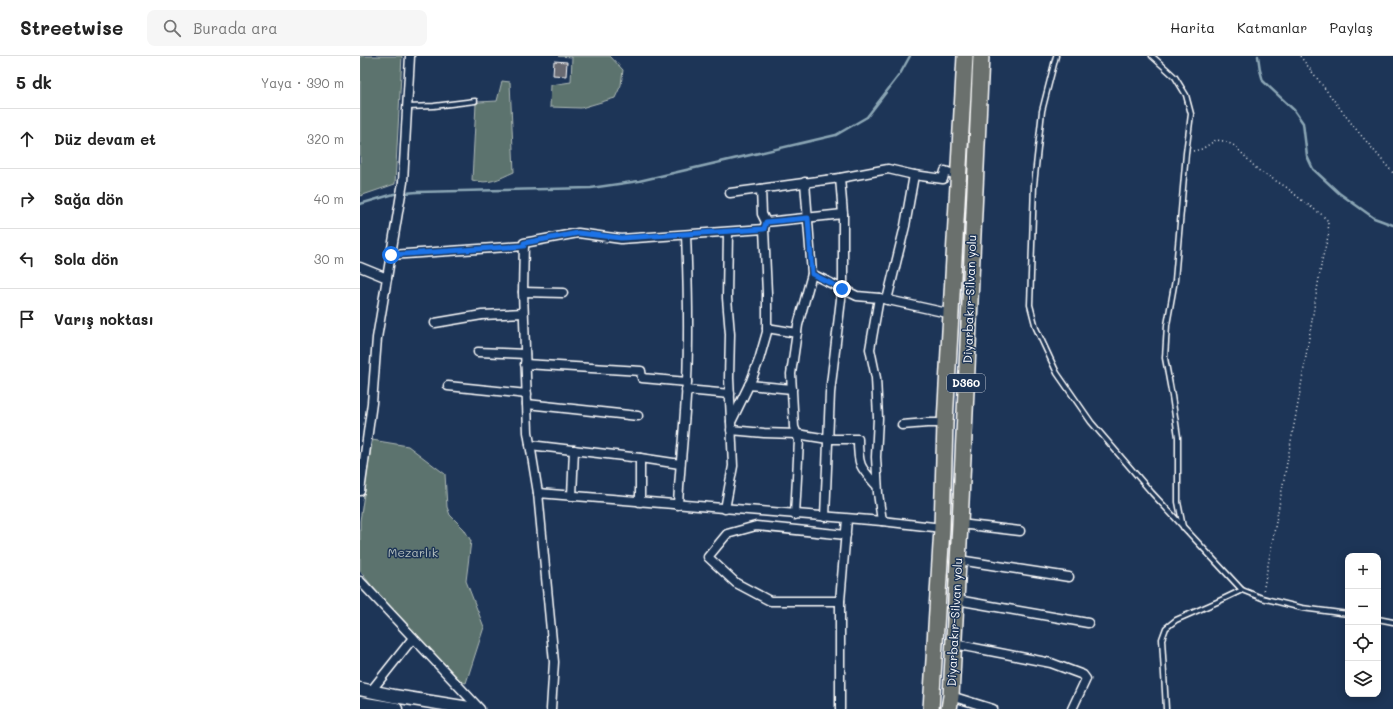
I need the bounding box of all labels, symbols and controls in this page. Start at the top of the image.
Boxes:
search box [147,10,427,46]
text: Streetwise [20,15,123,40]
icon: search [161,17,183,39]
text: Burada ara [193,18,278,38]
text: Harita [1170,18,1215,37]
text: Katmanlar [1237,18,1307,37]
text: Paylaş [1329,18,1373,37]
text: 5 dk [16,71,52,93]
text: Yaya · 390 m [261,74,344,91]
icon: ahead [16,128,38,150]
text: Düz devam et [54,129,156,149]
text: 320 m [307,130,344,147]
icon: right [16,188,38,210]
text: Sağa dön [54,189,123,209]
text: 40 m [314,190,344,207]
street label: Diyarbakır-Silvan yolu [959,234,979,364]
route start [382,246,400,264]
icon: left [16,248,38,270]
text: Sola dön [54,249,118,269]
text: 30 m [314,250,344,267]
route end [833,280,851,298]
icon: arrive [16,308,38,330]
text: Varış noktası [54,309,154,329]
road number: D360 [947,374,985,392]
park label: Mezarlık [388,544,438,560]
map controls [1345,553,1381,697]
button: + [1345,553,1381,589]
street label: Diyarbakır-Silvan yolu [943,557,965,687]
button: − [1345,589,1381,625]
button: locate [1345,625,1381,661]
button: layers [1345,661,1381,697]

